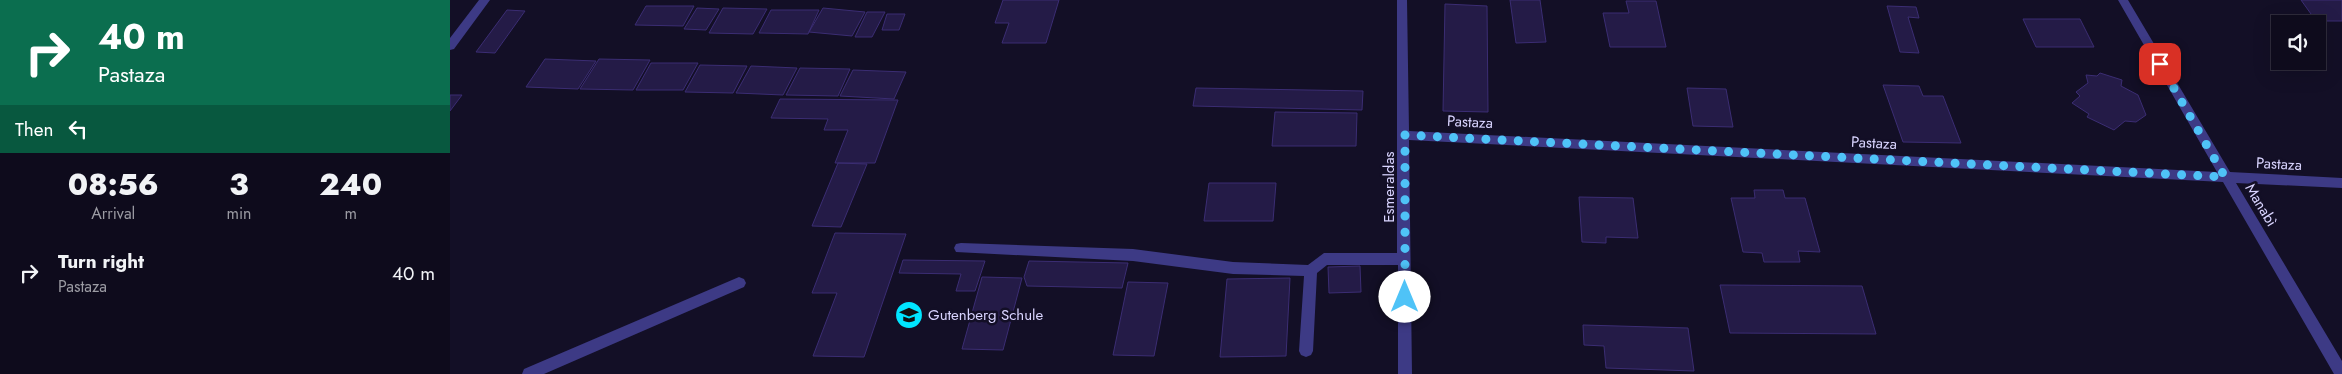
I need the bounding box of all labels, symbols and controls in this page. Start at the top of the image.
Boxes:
text: 40 m [98,12,185,62]
map controls [2271,15,2326,70]
button: sound [2271,15,2326,70]
icon: right [15,20,80,85]
pin [2139,43,2181,85]
icon: arrive [2146,50,2174,78]
text: Pastaza [98,58,165,90]
street label: Pastaza [1446,110,1494,134]
icon: left [64,115,92,143]
text: Then [15,116,54,143]
street label: Pastaza [1850,131,1898,155]
street label: Esmeraldas [1378,151,1400,223]
street label: Pastaza [2255,152,2303,176]
text: 08:56 [68,163,159,206]
text: 3 [229,163,249,206]
text: 240 [319,163,382,206]
street label: Manabì [2239,179,2283,231]
text: Arrival [91,202,135,225]
text: min [226,202,251,225]
text: m [344,202,357,225]
text: Turn right [58,248,144,275]
icon: right [15,259,43,287]
text: 40 m [392,260,435,287]
position arrow [1378,270,1430,322]
text: Pastaza [58,275,107,298]
school or university icon: Gutenberg Schule [894,300,924,330]
place label: Gutenberg Schule [928,304,1044,326]

